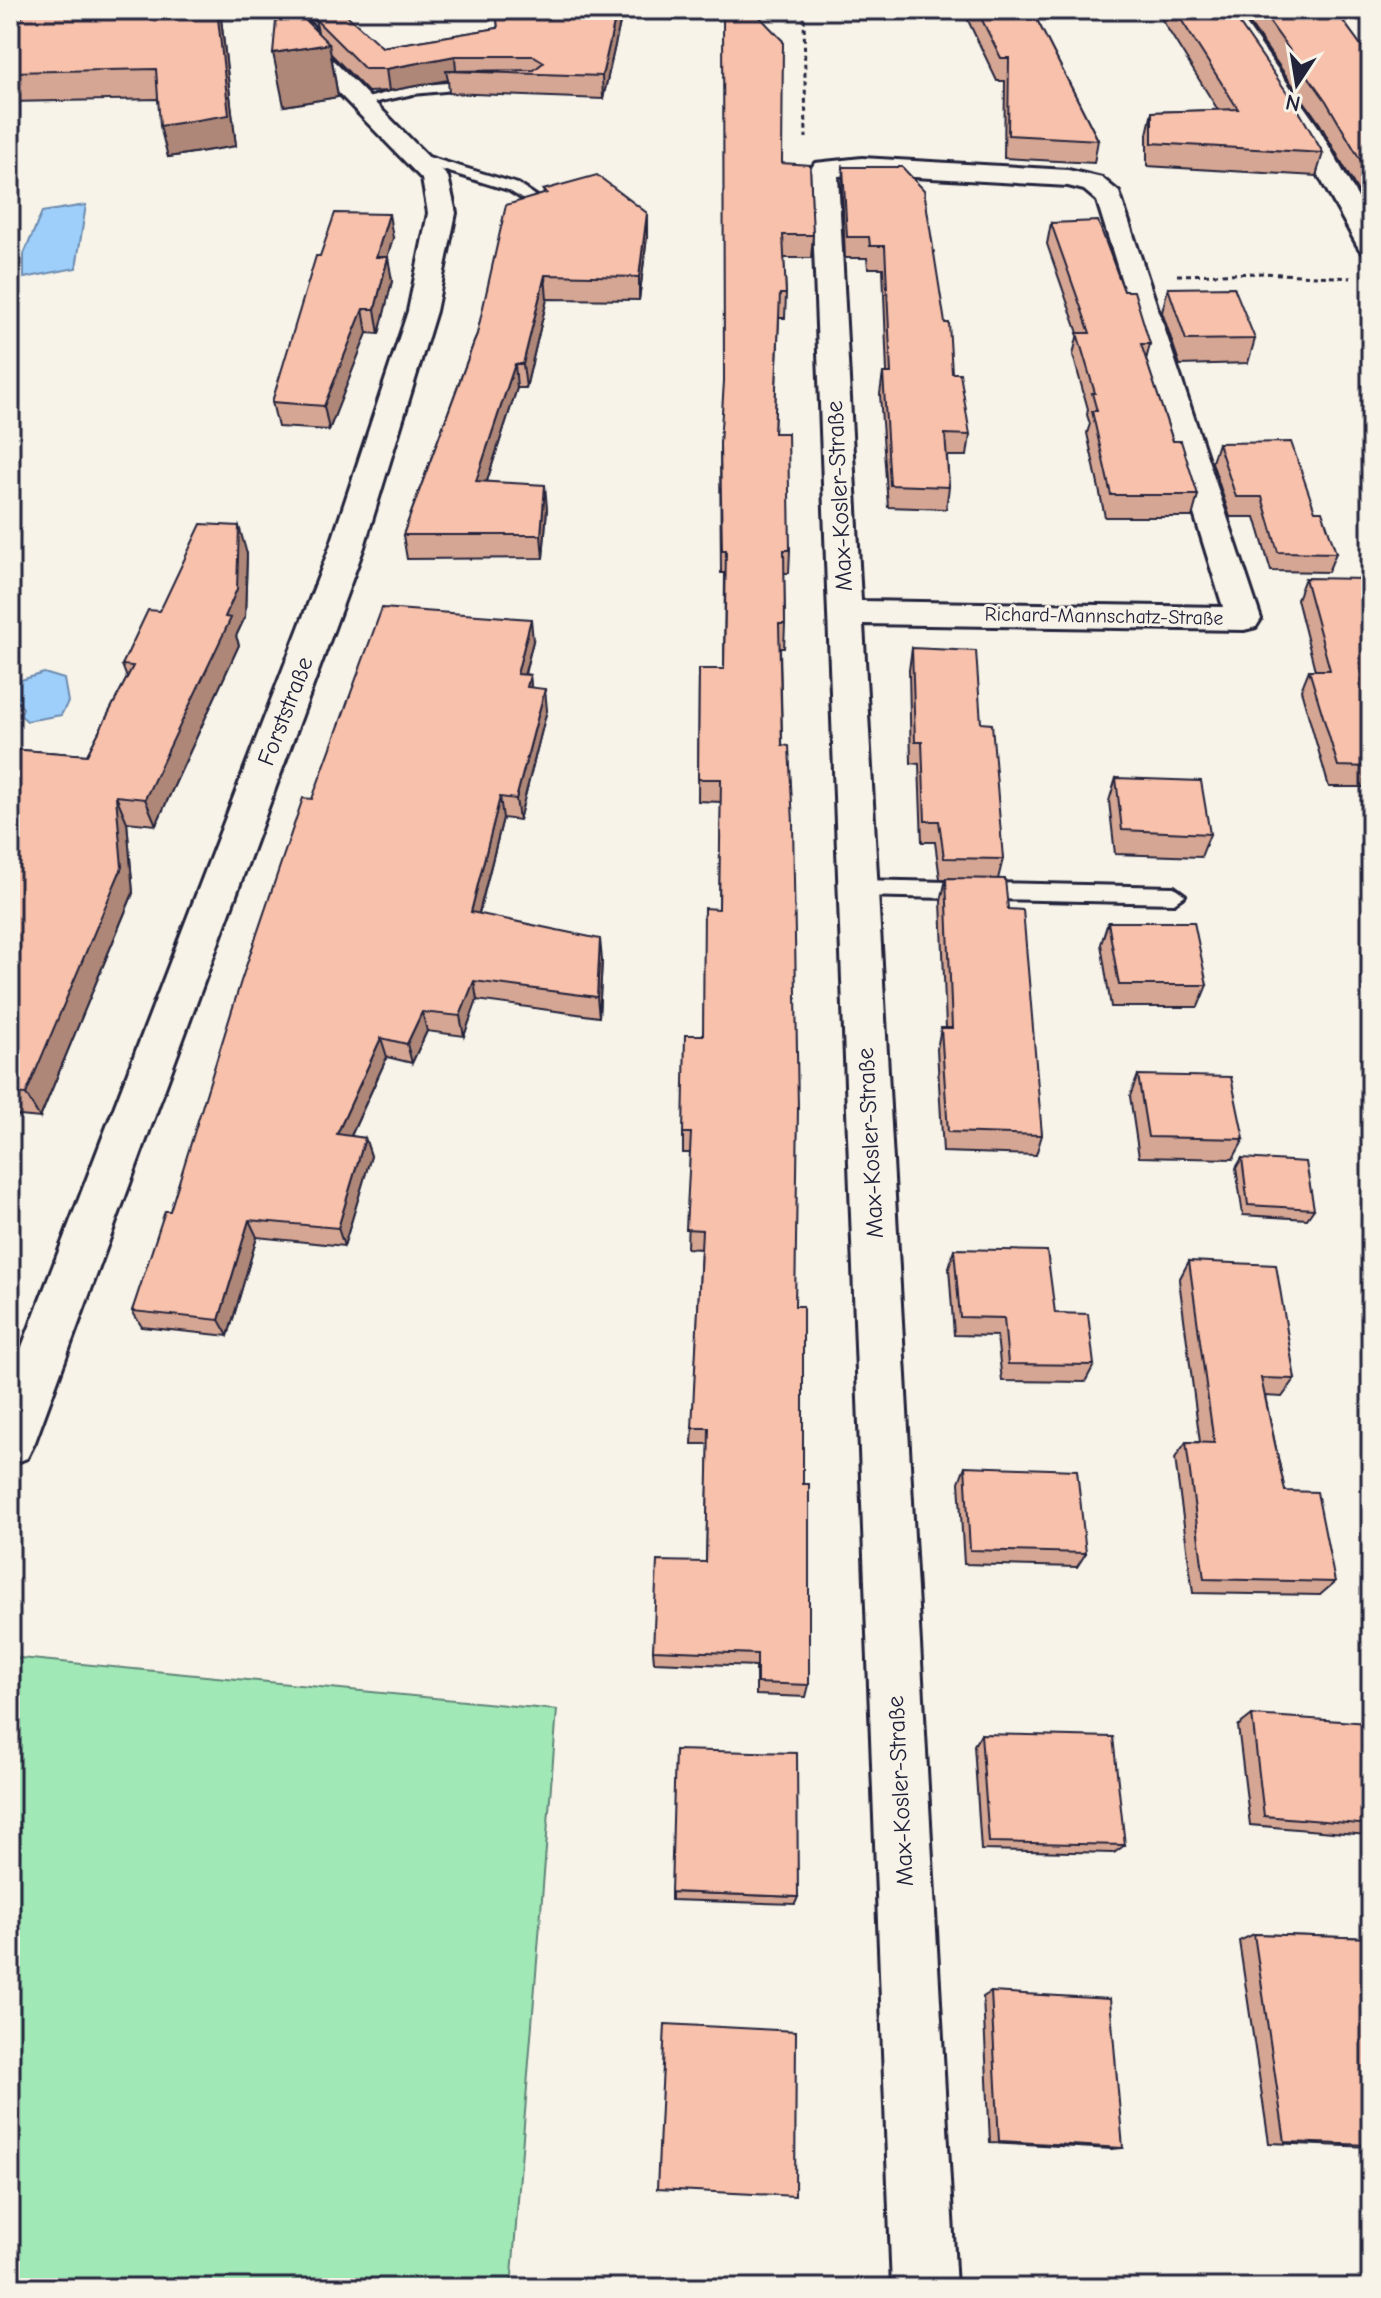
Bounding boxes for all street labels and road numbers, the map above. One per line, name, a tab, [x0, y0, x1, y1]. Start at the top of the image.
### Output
street label: Max-Kosler-Straße	[820, 400, 858, 592]
street label: Richard-Mannschatz-Straße	[984, 602, 1224, 630]
street label: Forststraße	[251, 653, 319, 769]
street label: Max-Kosler-Straße	[851, 1047, 889, 1239]
street label: Max-Kosler-Straße	[881, 1695, 919, 1887]

